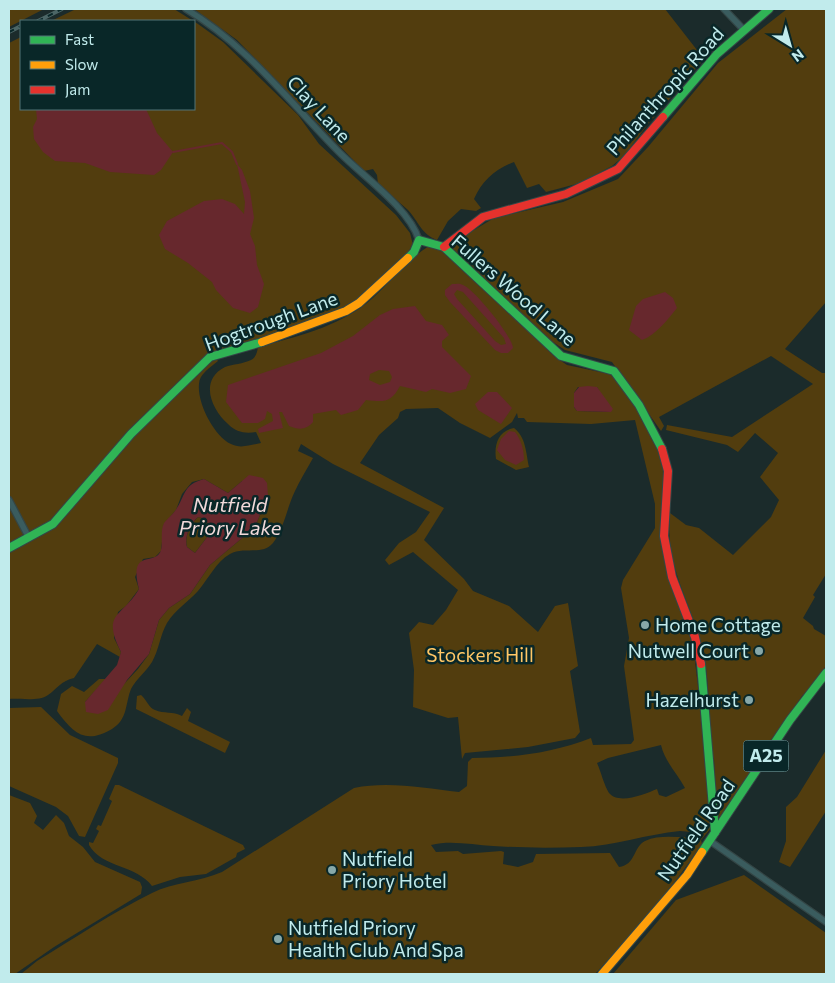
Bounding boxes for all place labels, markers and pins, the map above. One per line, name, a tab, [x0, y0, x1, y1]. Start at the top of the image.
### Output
place label: Home Cottage	[655, 613, 781, 636]
marker: Home Cottage	[639, 619, 651, 631]
place label: Nutwell Court	[628, 639, 749, 662]
marker: Nutwell Court	[753, 645, 765, 657]
place label: Hazelhurst	[645, 688, 739, 711]
marker: Hazelhurst	[743, 694, 755, 706]
place label: Nutfield Priory Hotel	[342, 847, 447, 892]
marker: Nutfield Priory Hotel	[326, 864, 338, 876]
place label: Nutfield Priory Health Club And Spa	[288, 916, 464, 961]
marker: Nutfield Priory Health Club And Spa	[272, 933, 284, 945]

